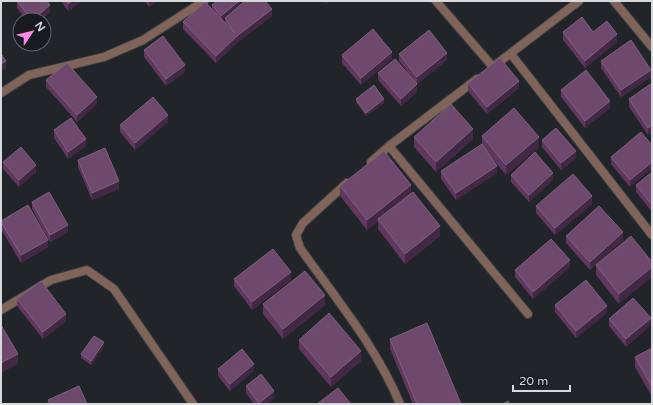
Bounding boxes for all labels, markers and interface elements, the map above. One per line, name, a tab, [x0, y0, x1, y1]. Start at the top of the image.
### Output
north arrow	[12, 12, 52, 52]
text: N	[32, 19, 48, 34]
scale bar	[513, 367, 570, 393]
text: 20 m	[519, 374, 548, 388]

